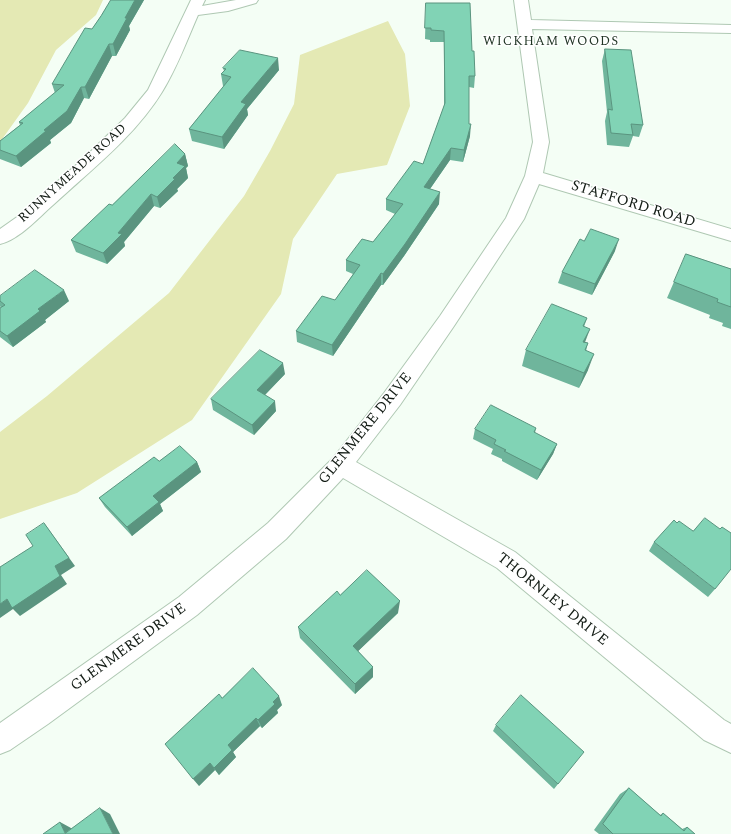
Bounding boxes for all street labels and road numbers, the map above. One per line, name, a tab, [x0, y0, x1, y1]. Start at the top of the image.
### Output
street label: RUNNYMEADE ROAD	[16, 121, 130, 227]
street label: STAFFORD ROAD	[569, 178, 697, 232]
street label: GLENMERE DRIVE	[315, 370, 417, 488]
street label: THORNLEY DRIVE	[493, 550, 611, 650]
street label: GLENMERE DRIVE	[68, 600, 190, 696]

